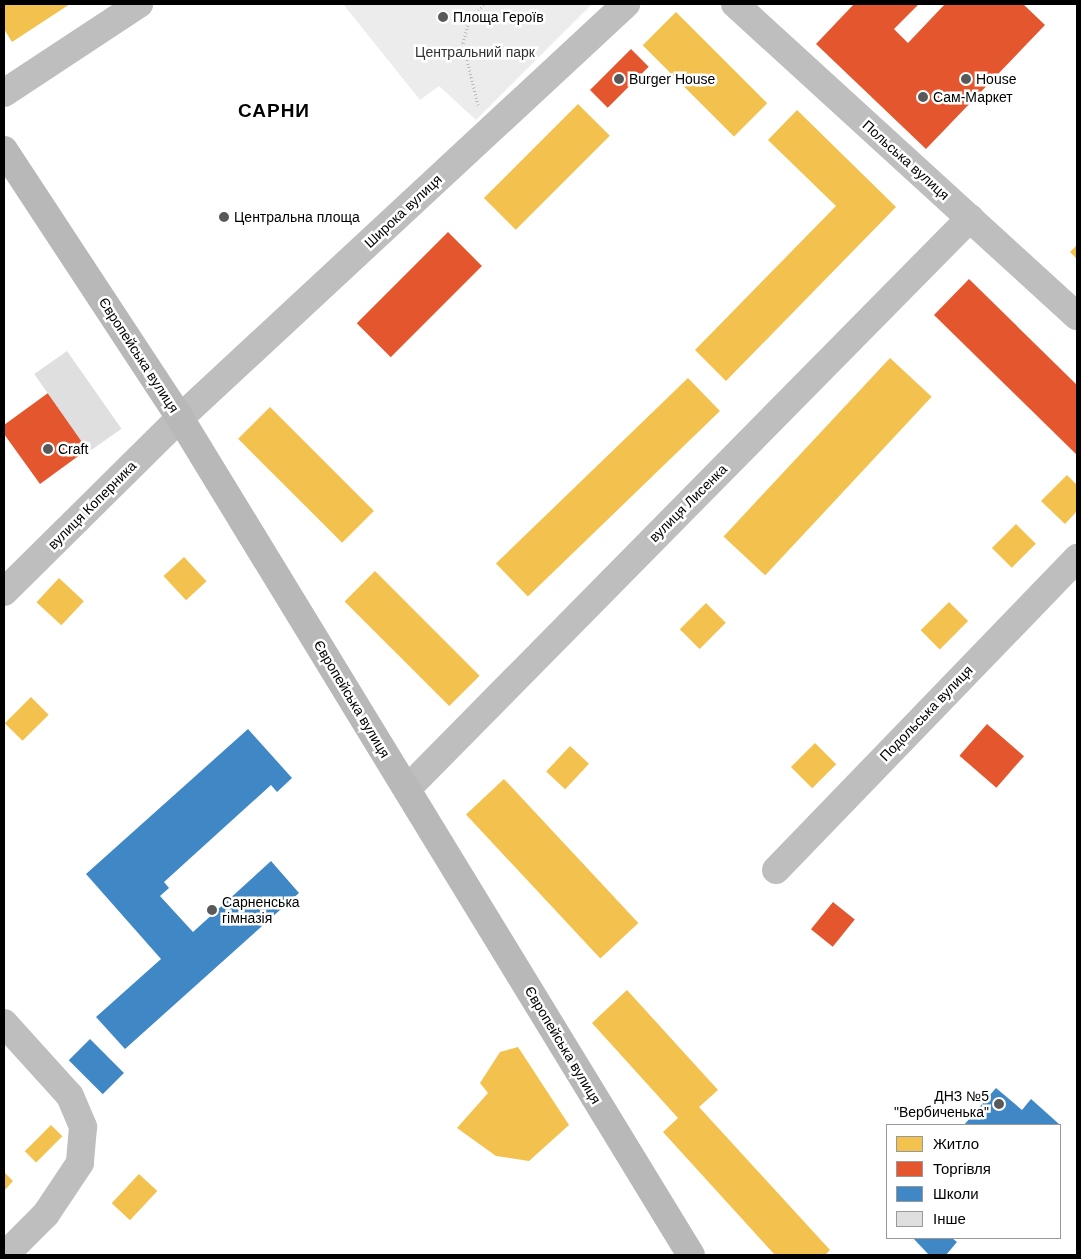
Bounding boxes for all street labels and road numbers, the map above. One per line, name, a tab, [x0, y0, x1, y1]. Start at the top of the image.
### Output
street label: Польська вулиця	[859, 117, 953, 203]
street label: Широка вулиця	[361, 171, 445, 251]
street label: Європейська вулиця	[95, 294, 183, 416]
street label: вулиця Коперника	[44, 457, 140, 553]
street label: вулиця Лисенка	[646, 461, 730, 545]
street label: Європейська вулиця	[310, 637, 394, 761]
street label: Подольська вулиця	[876, 662, 976, 764]
street label: Європейська вулиця	[521, 983, 605, 1107]

